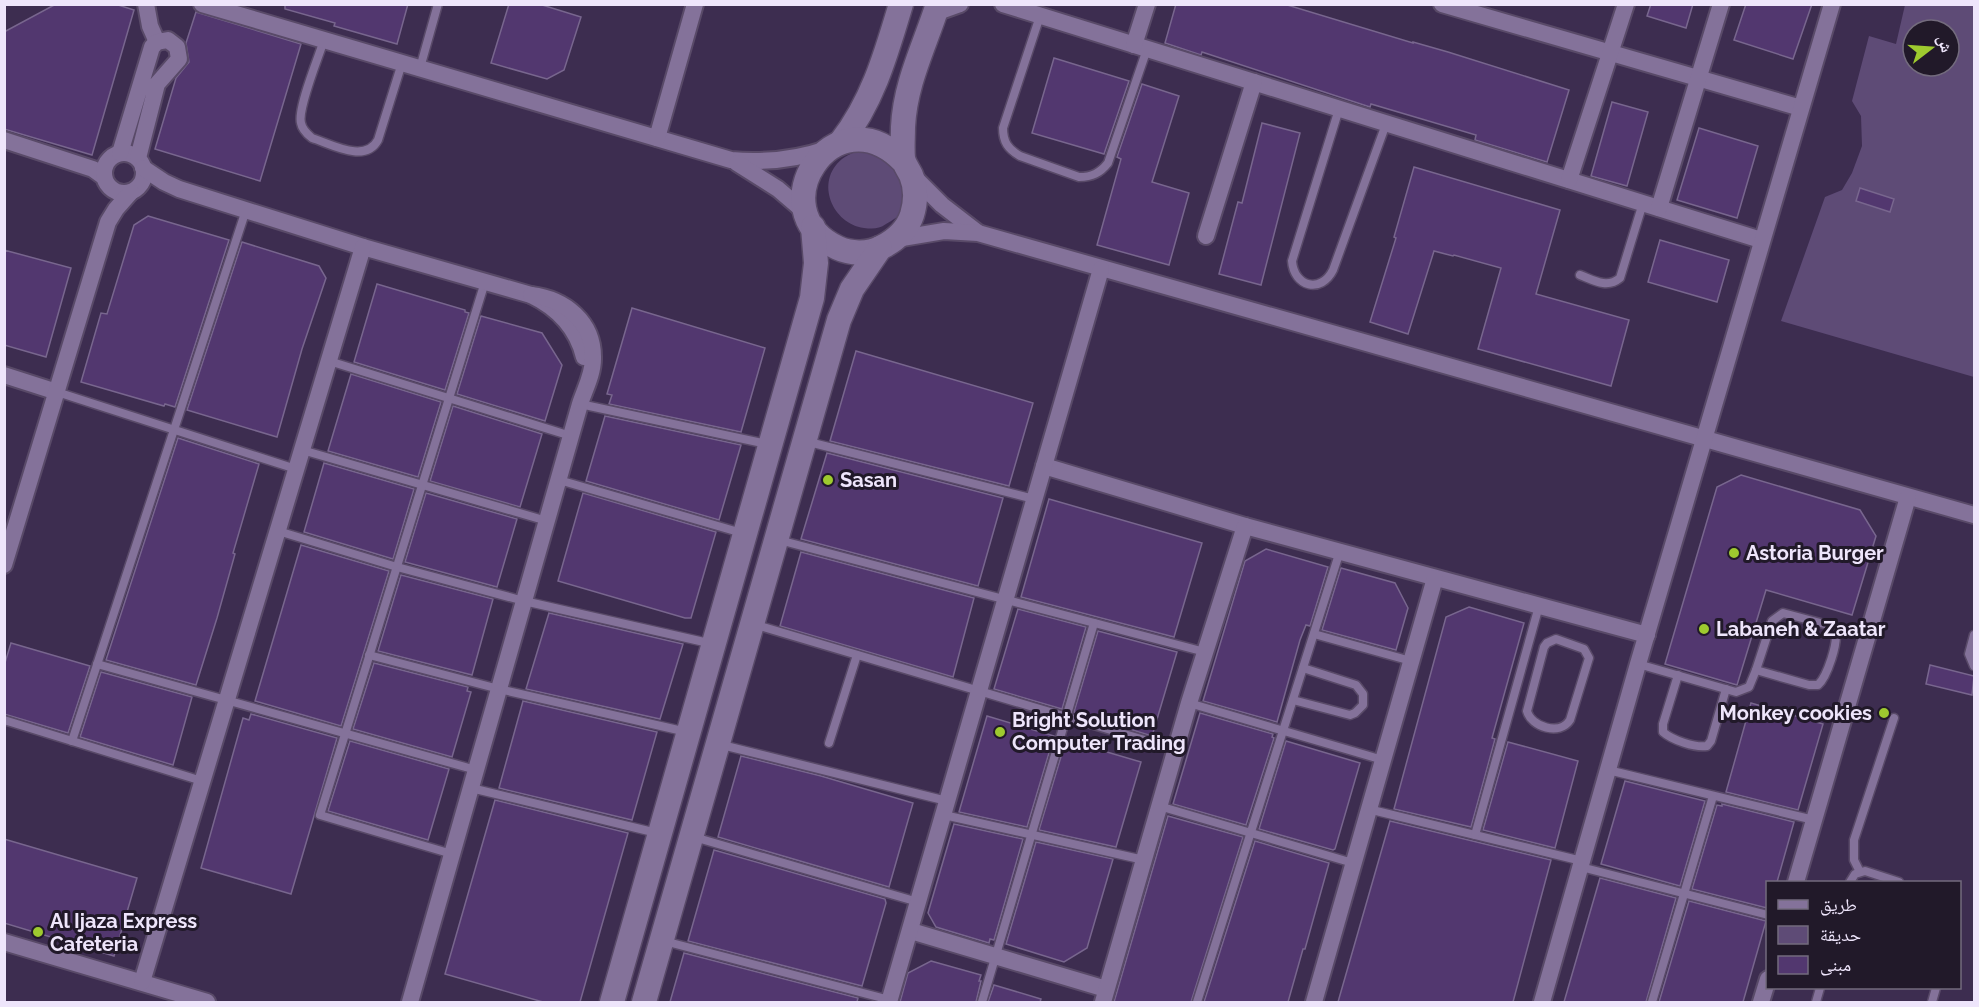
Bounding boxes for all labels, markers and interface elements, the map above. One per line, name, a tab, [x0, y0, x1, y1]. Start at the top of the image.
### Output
north arrow	[1901, 18, 1961, 78]
text: ش	[1933, 33, 1956, 55]
place label: Sasan	[840, 468, 897, 492]
marker: Sasan	[821, 473, 835, 487]
place label: Astoria Burger	[1746, 541, 1884, 565]
marker: Astoria Burger	[1727, 546, 1741, 560]
place label: Labaneh & Zaatar	[1716, 617, 1886, 641]
marker: Labaneh & Zaatar	[1697, 622, 1711, 636]
place label: Monkey cookies	[1720, 701, 1872, 725]
marker: Monkey cookies	[1877, 706, 1891, 720]
place label: Bright Solution Computer Trading	[1012, 708, 1186, 755]
marker: Bright Solution Computer Trading	[993, 725, 1007, 739]
legend	[1766, 881, 1961, 989]
text: طريق	[1820, 894, 1857, 916]
place label: Al Ijaza Express Cafeteria	[50, 909, 197, 956]
text: حديقة	[1820, 924, 1861, 945]
marker: Al Ijaza Express Cafeteria	[31, 925, 45, 939]
text: مبنى	[1820, 954, 1851, 976]

